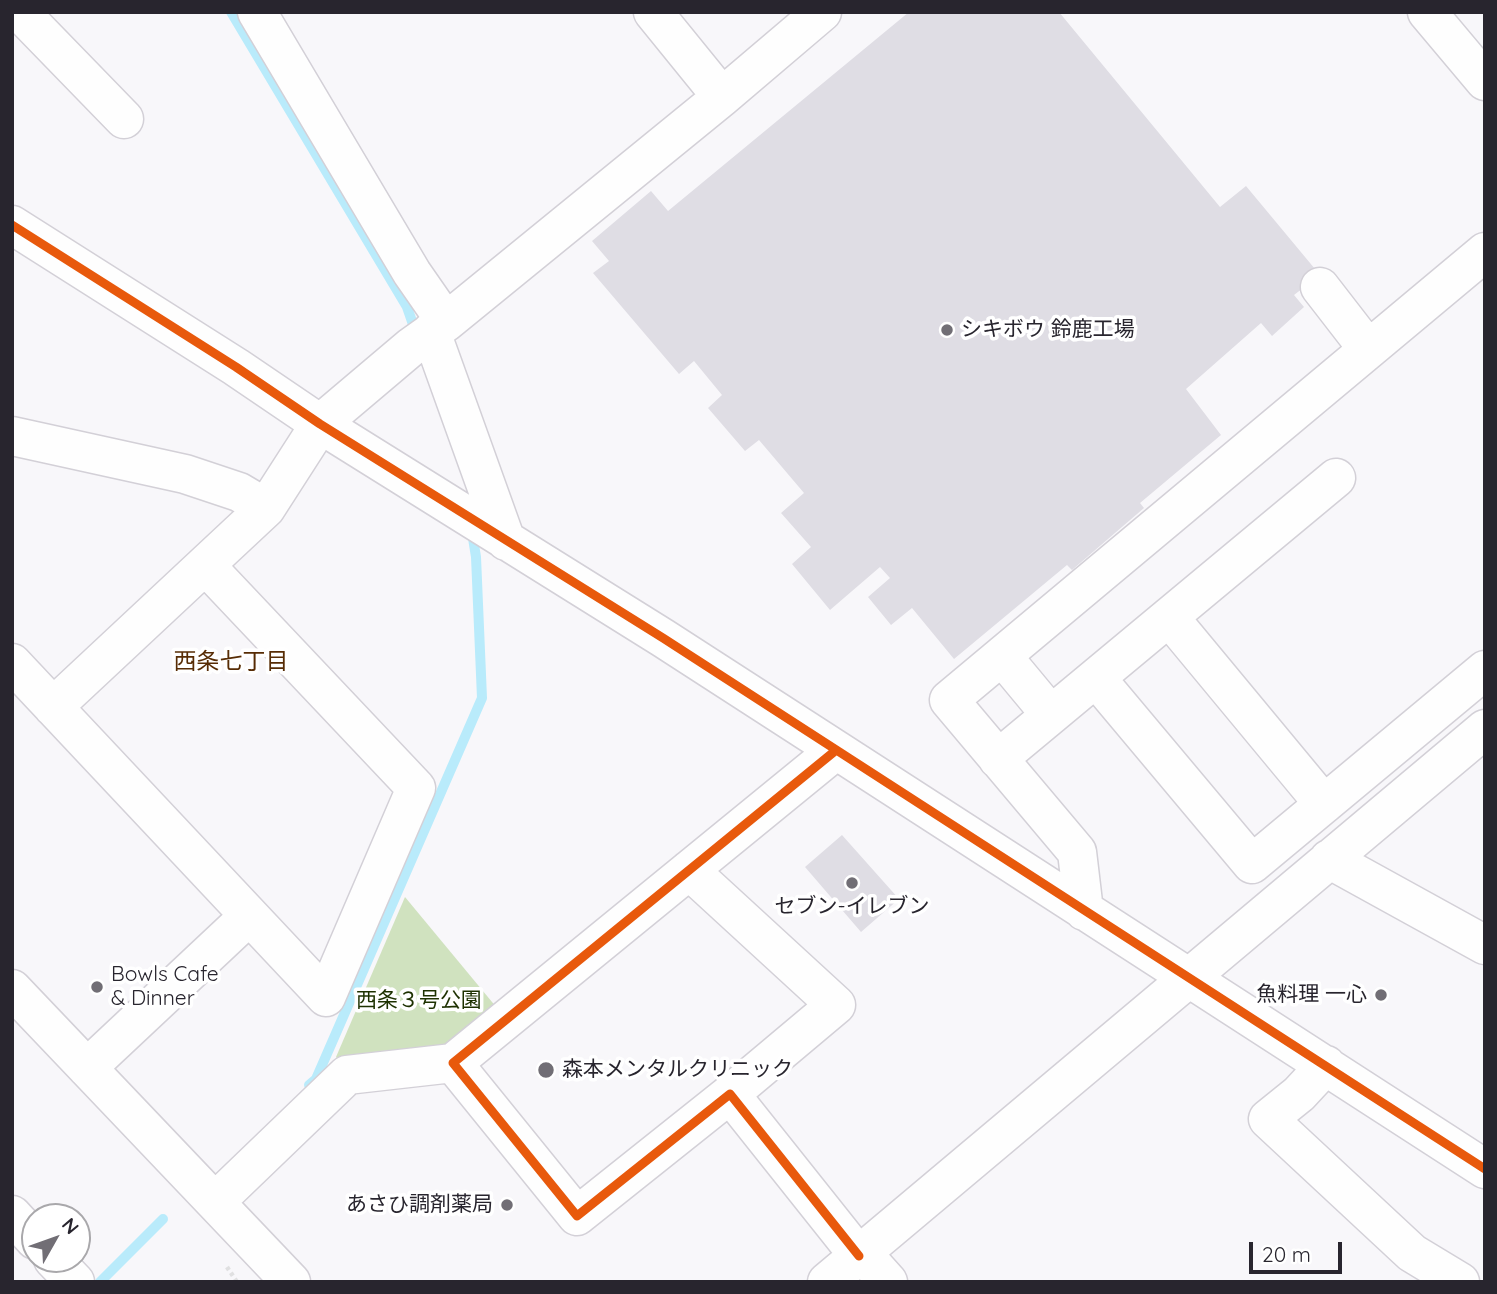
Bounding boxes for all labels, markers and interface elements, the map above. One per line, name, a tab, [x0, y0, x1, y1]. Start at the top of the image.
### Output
place label: シキボウ 鈴鹿工場	[961, 317, 1135, 343]
marker: シキボウ 鈴鹿工場	[939, 322, 955, 338]
district label: 西条七丁目	[174, 648, 288, 676]
marker: セブン-イレブン	[844, 875, 860, 891]
place label: セブン-イレブン	[774, 894, 930, 920]
place label: Bowls Cafe & Dinner	[111, 962, 219, 1012]
marker: Bowls Cafe & Dinner	[89, 979, 105, 995]
place label: 魚料理 一心	[1256, 982, 1367, 1008]
marker: 魚料理 一心	[1373, 987, 1389, 1003]
park label: 西条３号公園	[356, 988, 482, 1014]
place label: 森本メンタルクリニック	[562, 1057, 793, 1083]
marker: 森本メンタルクリニック	[536, 1060, 556, 1080]
place label: あさひ調剤薬局	[346, 1192, 493, 1218]
marker: あさひ調剤薬局	[499, 1197, 515, 1213]
north arrow	[21, 1203, 91, 1273]
text: N	[57, 1213, 84, 1239]
scale bar	[1252, 1228, 1345, 1272]
text: 20 m	[1262, 1241, 1311, 1267]

